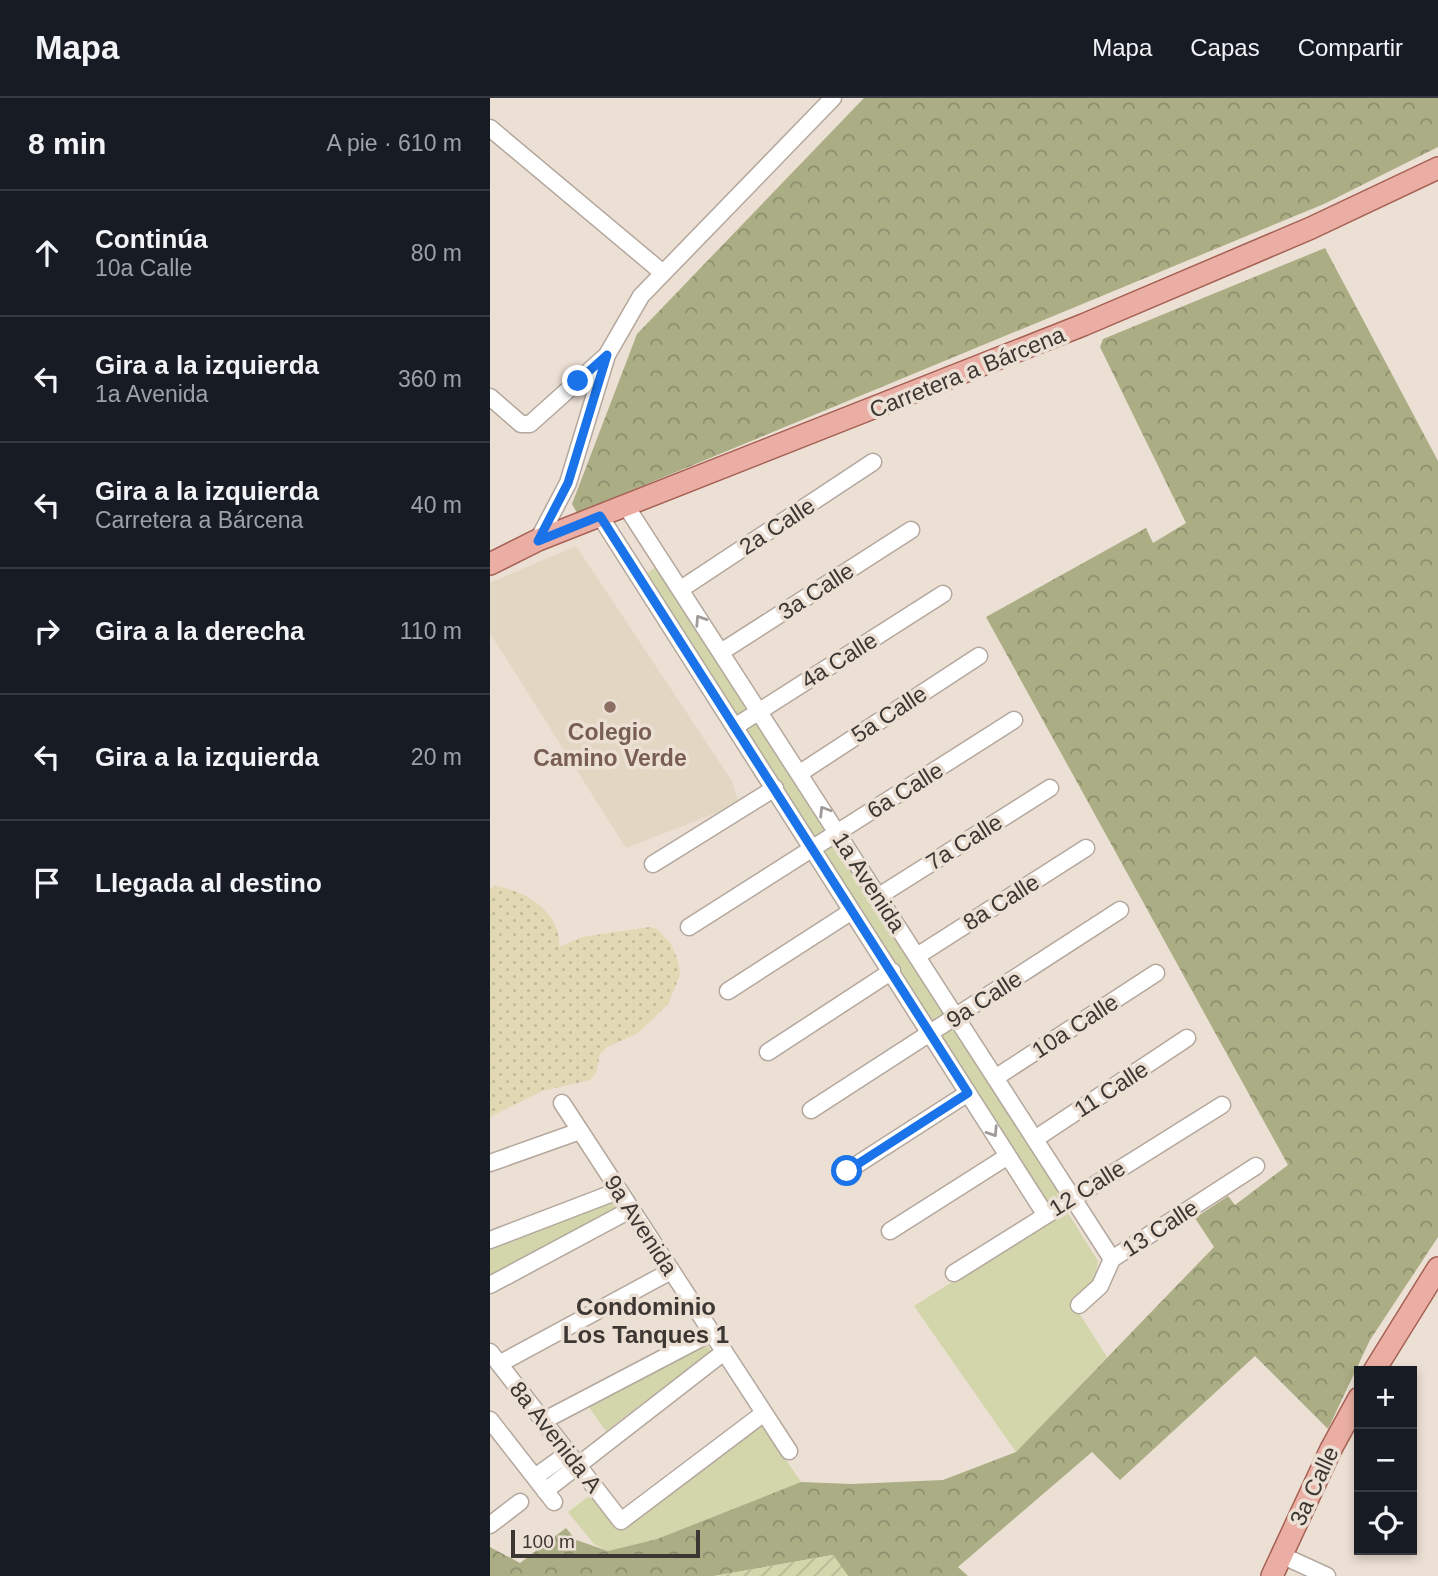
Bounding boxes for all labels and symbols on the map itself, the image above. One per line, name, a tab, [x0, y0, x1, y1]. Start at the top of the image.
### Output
street label: Carretera a Bárcena	[866, 321, 1069, 423]
route end	[562, 365, 593, 396]
street label: 2a Calle	[735, 492, 819, 560]
street label: 3a Calle	[774, 557, 858, 625]
one-way arrow	[696, 614, 709, 627]
street label: 4a Calle	[796, 627, 882, 693]
street label: 5a Calle	[847, 680, 931, 748]
marker: Colegio Camino Verde	[602, 699, 618, 715]
place label: Colegio Camino Verde	[533, 719, 687, 771]
street label: 6a Calle	[862, 757, 948, 823]
one-way arrow	[819, 806, 832, 819]
street label: 7a Calle	[921, 809, 1007, 875]
street label: 1a Avenida	[827, 827, 911, 937]
street label: 8a Calle	[958, 869, 1044, 935]
street label: 9a Calle	[942, 965, 1026, 1033]
street label: 10a Calle	[1027, 989, 1123, 1063]
street label: 11 Calle	[1069, 1056, 1153, 1122]
one-way arrow	[985, 1125, 998, 1138]
route start	[831, 1155, 862, 1186]
street label: 12 Calle	[1044, 1155, 1130, 1221]
street label: 9a Avenida	[599, 1170, 683, 1280]
street label: 13 Calle	[1118, 1194, 1202, 1262]
district label: Condominio Los Tanques 1	[563, 1293, 729, 1348]
street label: 8a Avenida A	[505, 1376, 608, 1498]
street label: 3a Calle	[1284, 1442, 1344, 1530]
scale bar	[511, 1527, 700, 1559]

